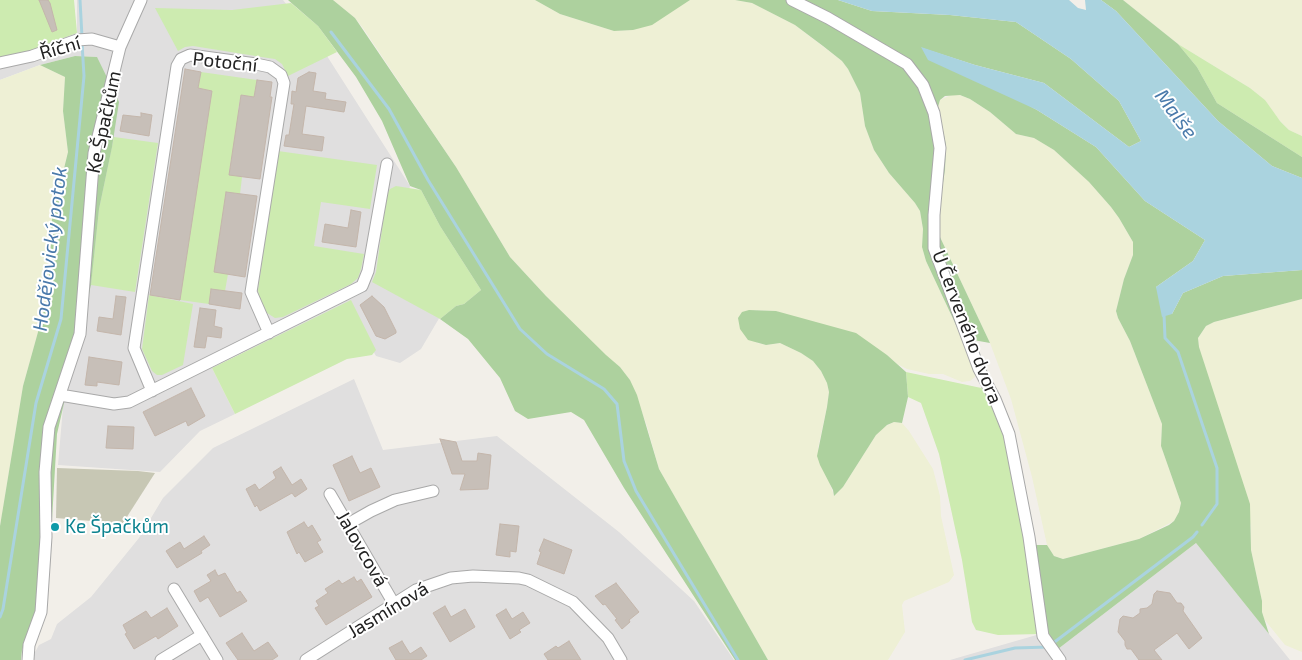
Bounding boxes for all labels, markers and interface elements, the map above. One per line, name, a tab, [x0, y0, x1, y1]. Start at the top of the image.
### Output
street label: Říční	[37, 31, 83, 65]
street label: Potoční	[192, 47, 258, 77]
street label: Ke Špačkům	[82, 69, 126, 175]
water label: Malše	[1150, 85, 1202, 143]
water label: Hodějovický potok	[28, 165, 72, 333]
street label: U Červeného dvora	[927, 247, 1007, 407]
street label: Jalovcová	[331, 507, 393, 591]
place label: Ke Špačkům	[65, 516, 169, 538]
marker: Ke Špačkům	[49, 521, 61, 533]
street label: Jasmínová	[344, 577, 432, 643]

